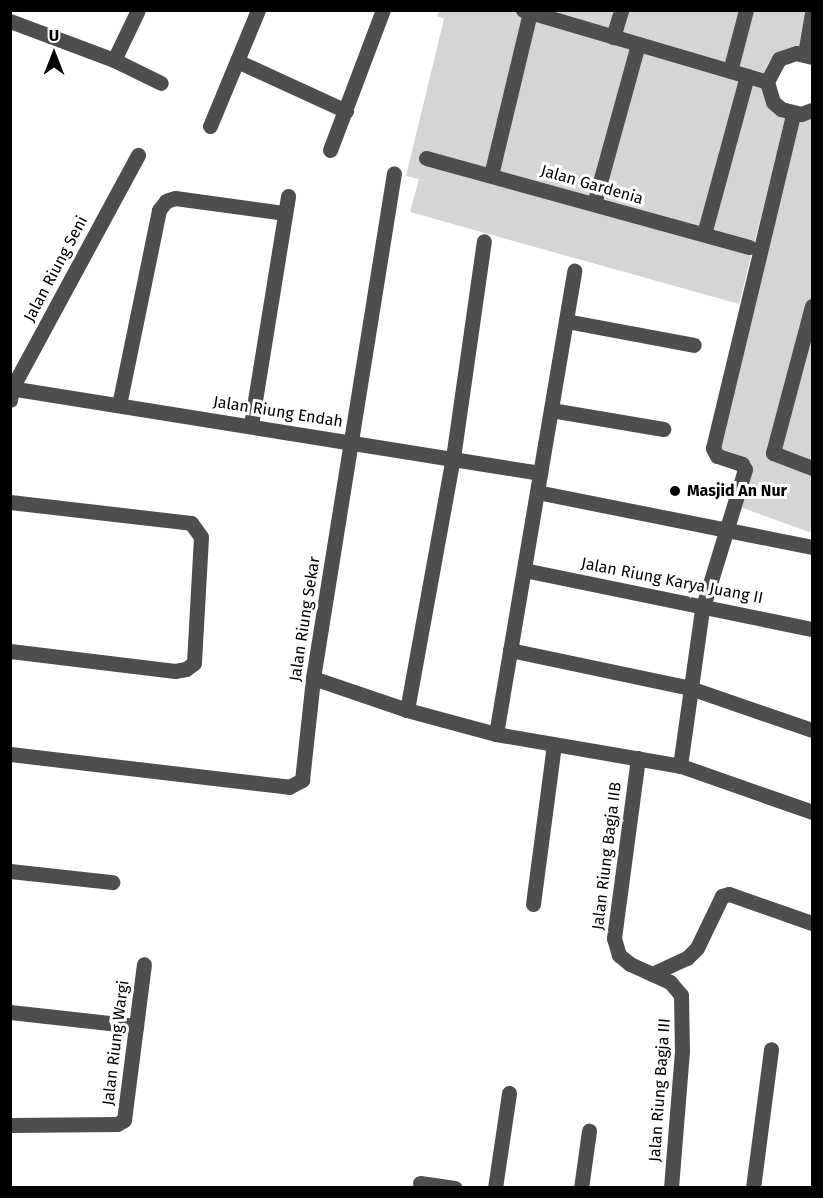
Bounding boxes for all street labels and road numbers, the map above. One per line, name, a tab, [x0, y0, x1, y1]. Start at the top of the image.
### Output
street label: Jalan Gardenia	[539, 161, 645, 209]
street label: Jalan Riung Seni	[20, 213, 92, 325]
street label: Jalan Riung Endah	[212, 392, 344, 432]
street label: Jalan Riung Karya Juang II	[579, 554, 765, 608]
street label: Jalan Riung Sekar	[286, 555, 324, 683]
street label: Jalan Riung Bagja IIB	[588, 781, 626, 931]
street label: Jalan Riung Wargi	[99, 979, 133, 1107]
street label: Jalan Riung Bagja III	[645, 1018, 675, 1162]

